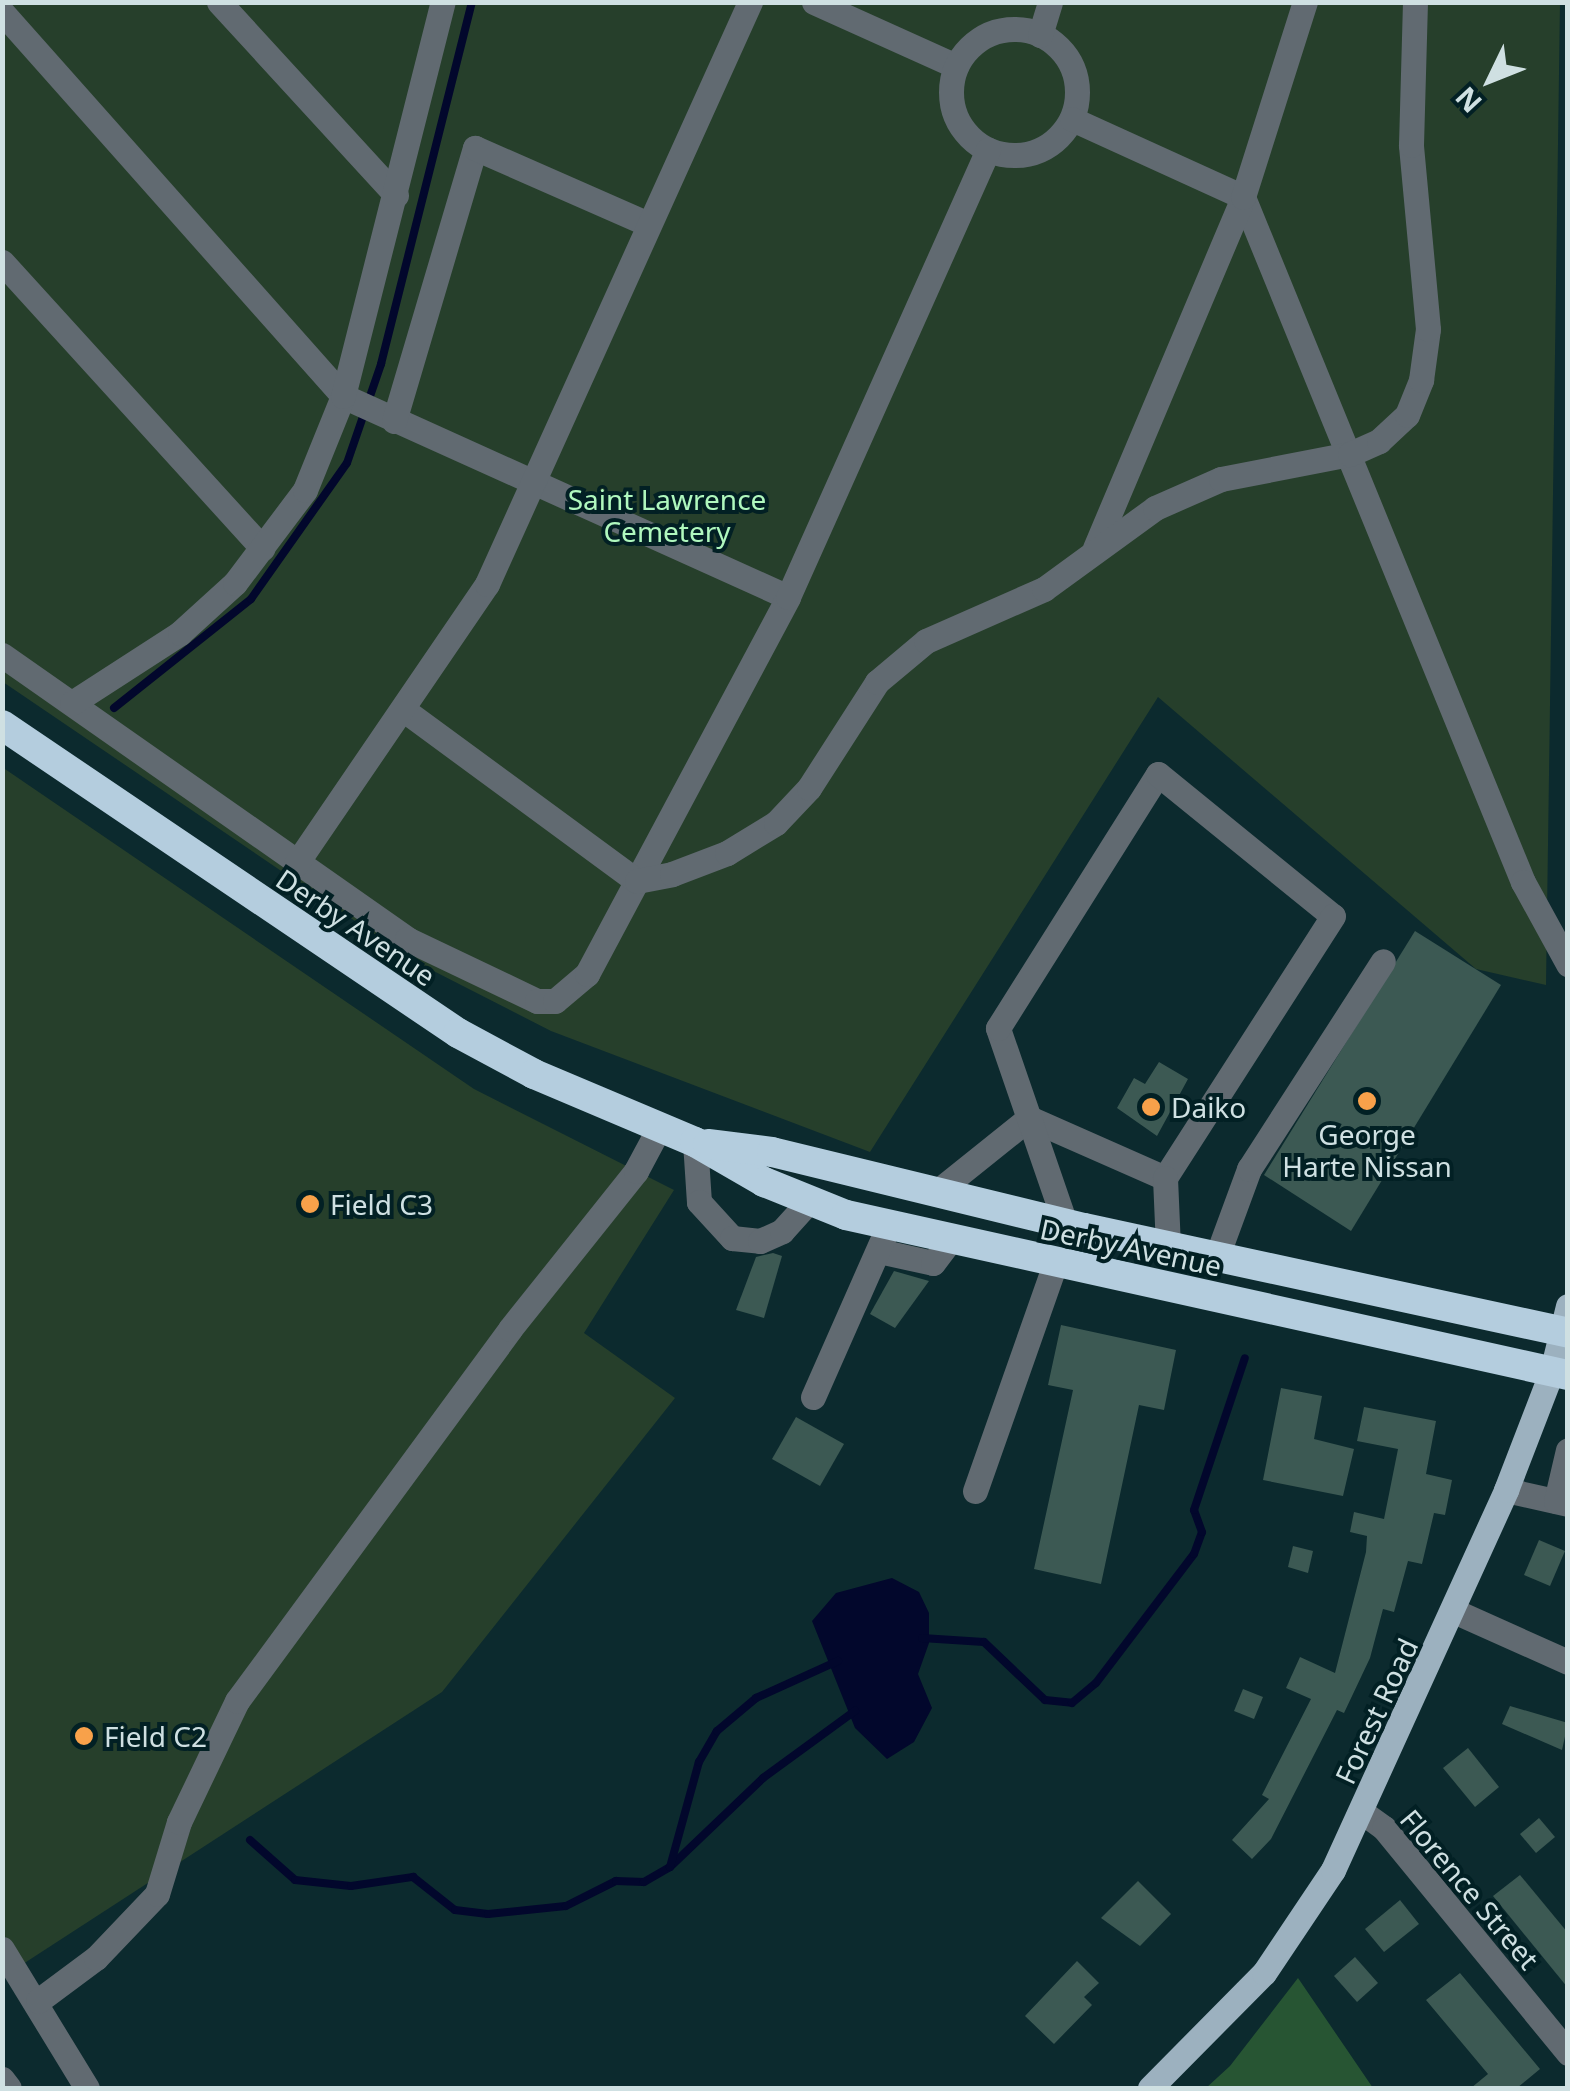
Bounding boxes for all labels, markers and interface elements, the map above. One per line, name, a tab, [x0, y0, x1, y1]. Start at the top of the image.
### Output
north arrow	[1440, 30, 1540, 130]
text: N	[1446, 79, 1490, 122]
park label: Saint Lawrence Cemetery	[568, 482, 766, 548]
street label: Derby Avenue	[270, 862, 442, 992]
place label: Daiko	[1171, 1090, 1246, 1124]
marker: George Harte Nissan	[1356, 1090, 1378, 1112]
marker: Daiko	[1140, 1096, 1162, 1118]
place label: George Harte Nissan	[1282, 1117, 1452, 1183]
place label: Field C3	[330, 1187, 433, 1221]
marker: Field C3	[299, 1193, 321, 1215]
street label: Derby Avenue	[1037, 1211, 1225, 1283]
street label: Forest Road	[1328, 1633, 1424, 1789]
place label: Field C2	[104, 1719, 207, 1753]
marker: Field C2	[73, 1725, 95, 1747]
street label: Florence Street	[1394, 1803, 1546, 1975]

